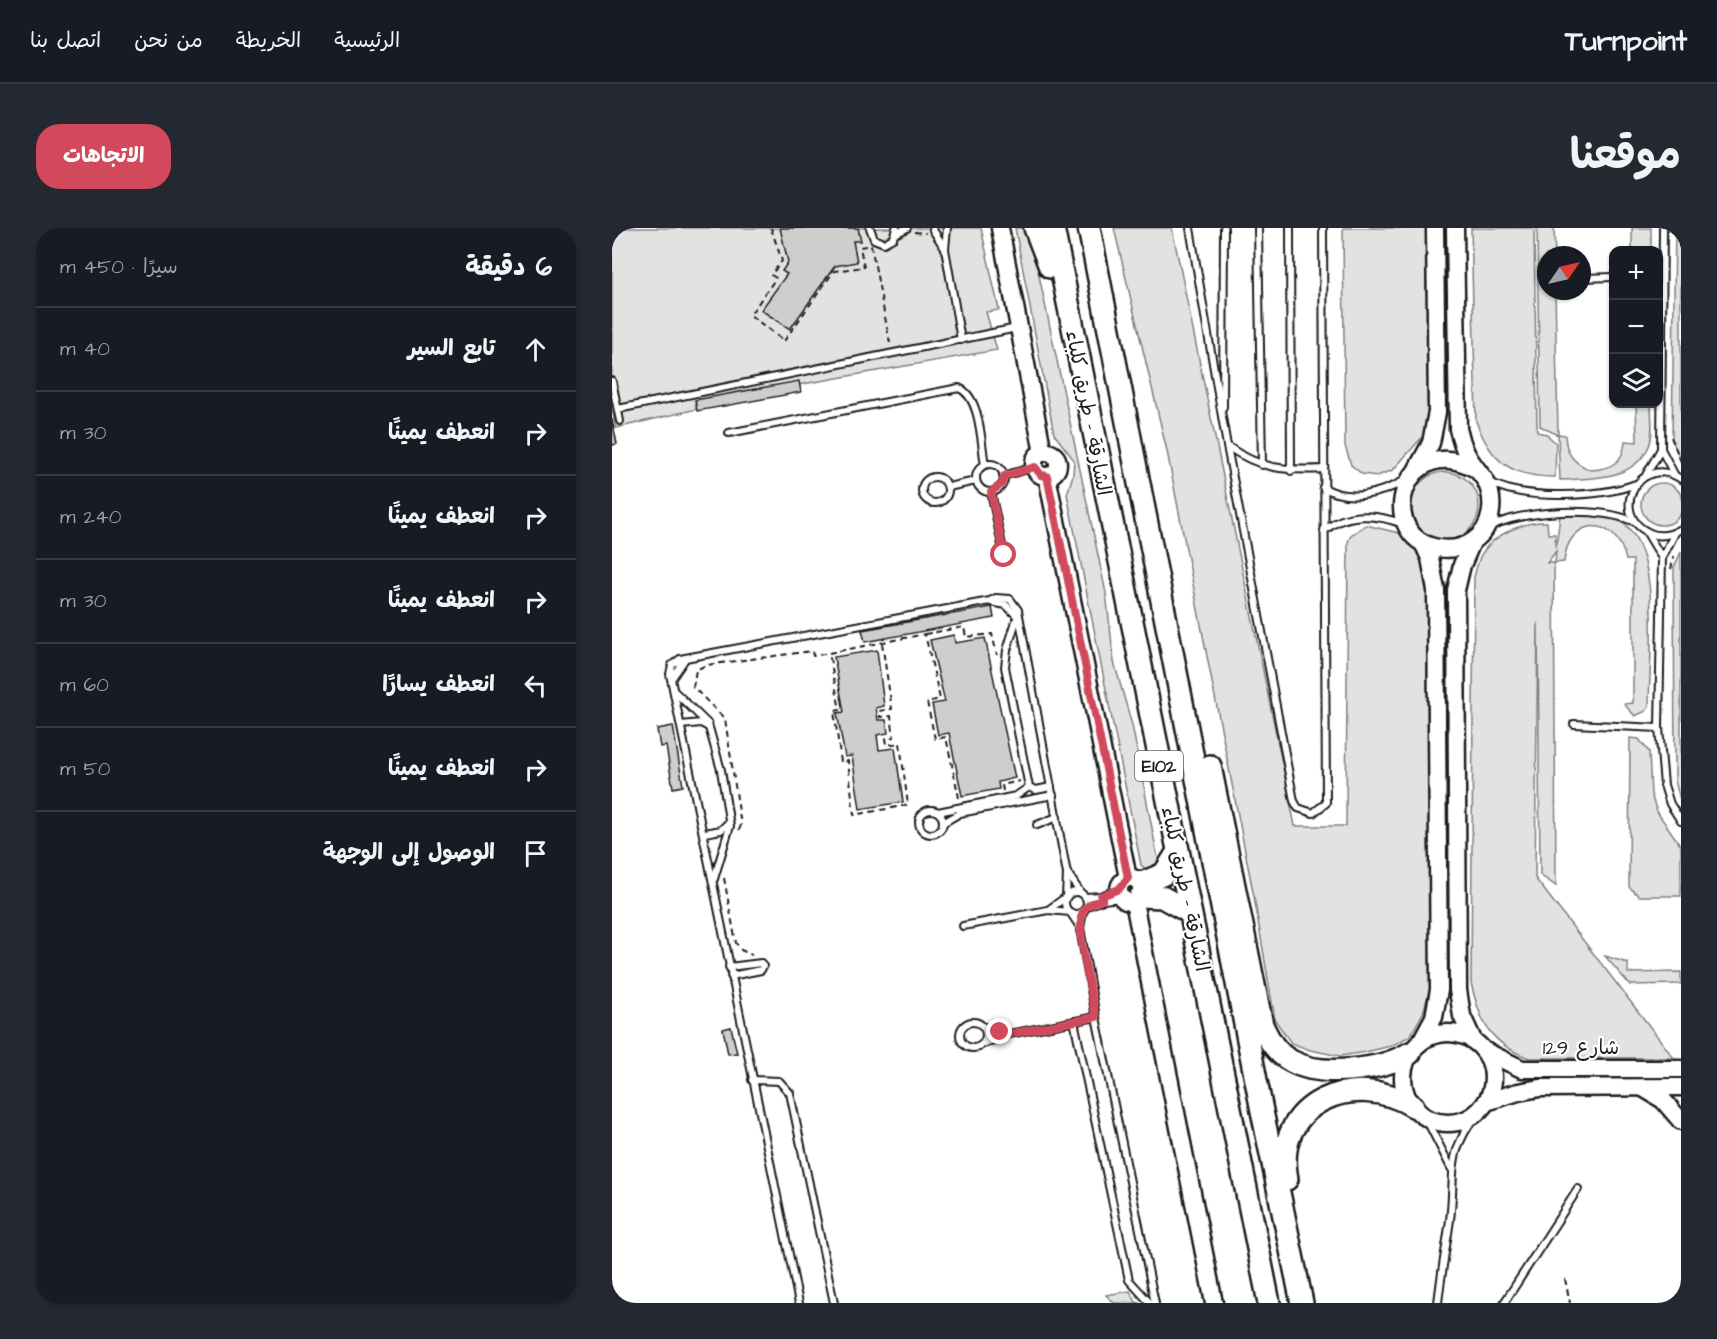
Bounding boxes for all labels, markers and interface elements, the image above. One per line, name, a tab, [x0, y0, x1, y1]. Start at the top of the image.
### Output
text: Turnpoint	[1565, 22, 1687, 61]
text: اتصل بنا	[30, 26, 101, 55]
text: من نحن	[134, 26, 203, 55]
text: الخريطة	[236, 26, 301, 55]
text: الرئيسية	[334, 26, 400, 55]
button: الاتجاهات	[36, 124, 171, 189]
text: موقعنا	[1570, 127, 1681, 185]
north arrow	[1537, 246, 1591, 300]
map controls	[1609, 246, 1663, 408]
button: +	[1609, 246, 1663, 300]
text: 6 دقيقة	[465, 249, 552, 285]
text: سيرًا · 450 m	[60, 253, 178, 281]
button: −	[1609, 300, 1663, 354]
street label: الشارقة - طريق كلباء	[1058, 328, 1118, 498]
text: تابع السير	[408, 333, 495, 364]
icon: ahead	[519, 333, 552, 366]
text: 40 m	[60, 335, 110, 363]
button: layers	[1609, 354, 1663, 408]
text: انعطف يمينًا	[388, 417, 495, 448]
icon: right	[519, 417, 552, 450]
text: 30 m	[60, 419, 106, 447]
text: انعطف يمينًا	[388, 501, 495, 532]
icon: right	[519, 501, 552, 534]
text: 240 m	[60, 503, 121, 531]
route start	[990, 541, 1016, 567]
text: انعطف يمينًا	[388, 585, 495, 616]
icon: right	[519, 585, 552, 618]
text: 30 m	[60, 587, 106, 615]
text: انعطف يسارًا	[382, 669, 495, 700]
icon: left	[519, 669, 552, 702]
text: 60 m	[60, 671, 109, 699]
road number: E102	[1135, 751, 1183, 781]
text: انعطف يمينًا	[388, 753, 495, 784]
icon: right	[519, 753, 552, 786]
text: 50 m	[60, 755, 110, 783]
street label: الشارقة - طريق كلباء	[1154, 804, 1216, 974]
text: الوصول إلى الوجهة	[323, 837, 495, 868]
icon: arrive	[519, 837, 552, 870]
route end	[986, 1018, 1012, 1044]
street label: شارع 129	[1543, 1034, 1619, 1062]

